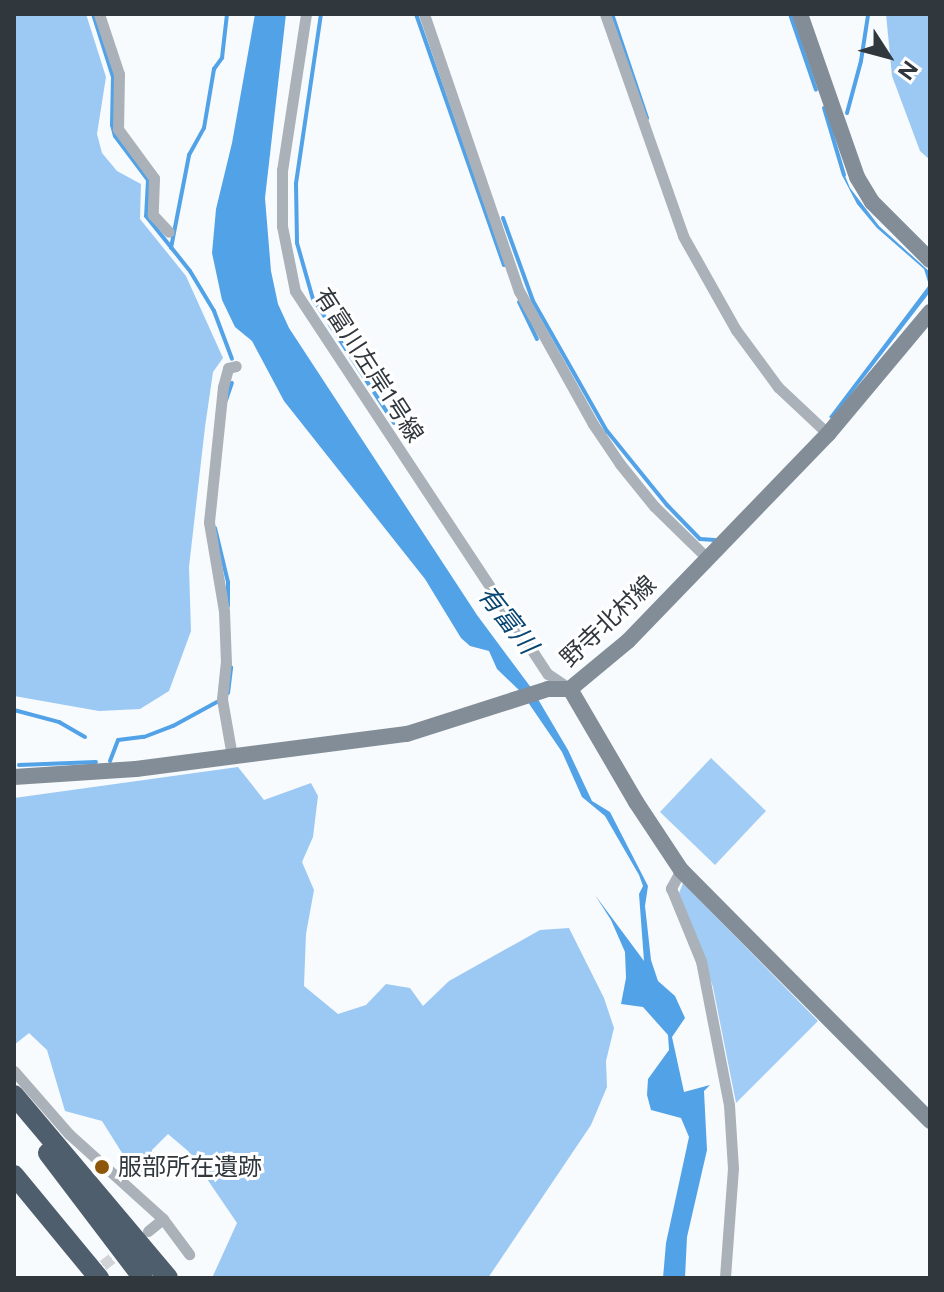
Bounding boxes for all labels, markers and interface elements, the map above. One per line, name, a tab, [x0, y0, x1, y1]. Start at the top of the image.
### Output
north arrow	[848, 16, 928, 96]
text: N	[892, 56, 924, 85]
street label: 有富川左岸1号線	[308, 283, 430, 447]
street label: 野寺北村線	[554, 570, 662, 672]
water label: 有富川	[471, 580, 543, 660]
place label: 服部所在遺跡	[118, 1153, 262, 1181]
marker: 服部所在遺跡	[93, 1158, 111, 1176]

